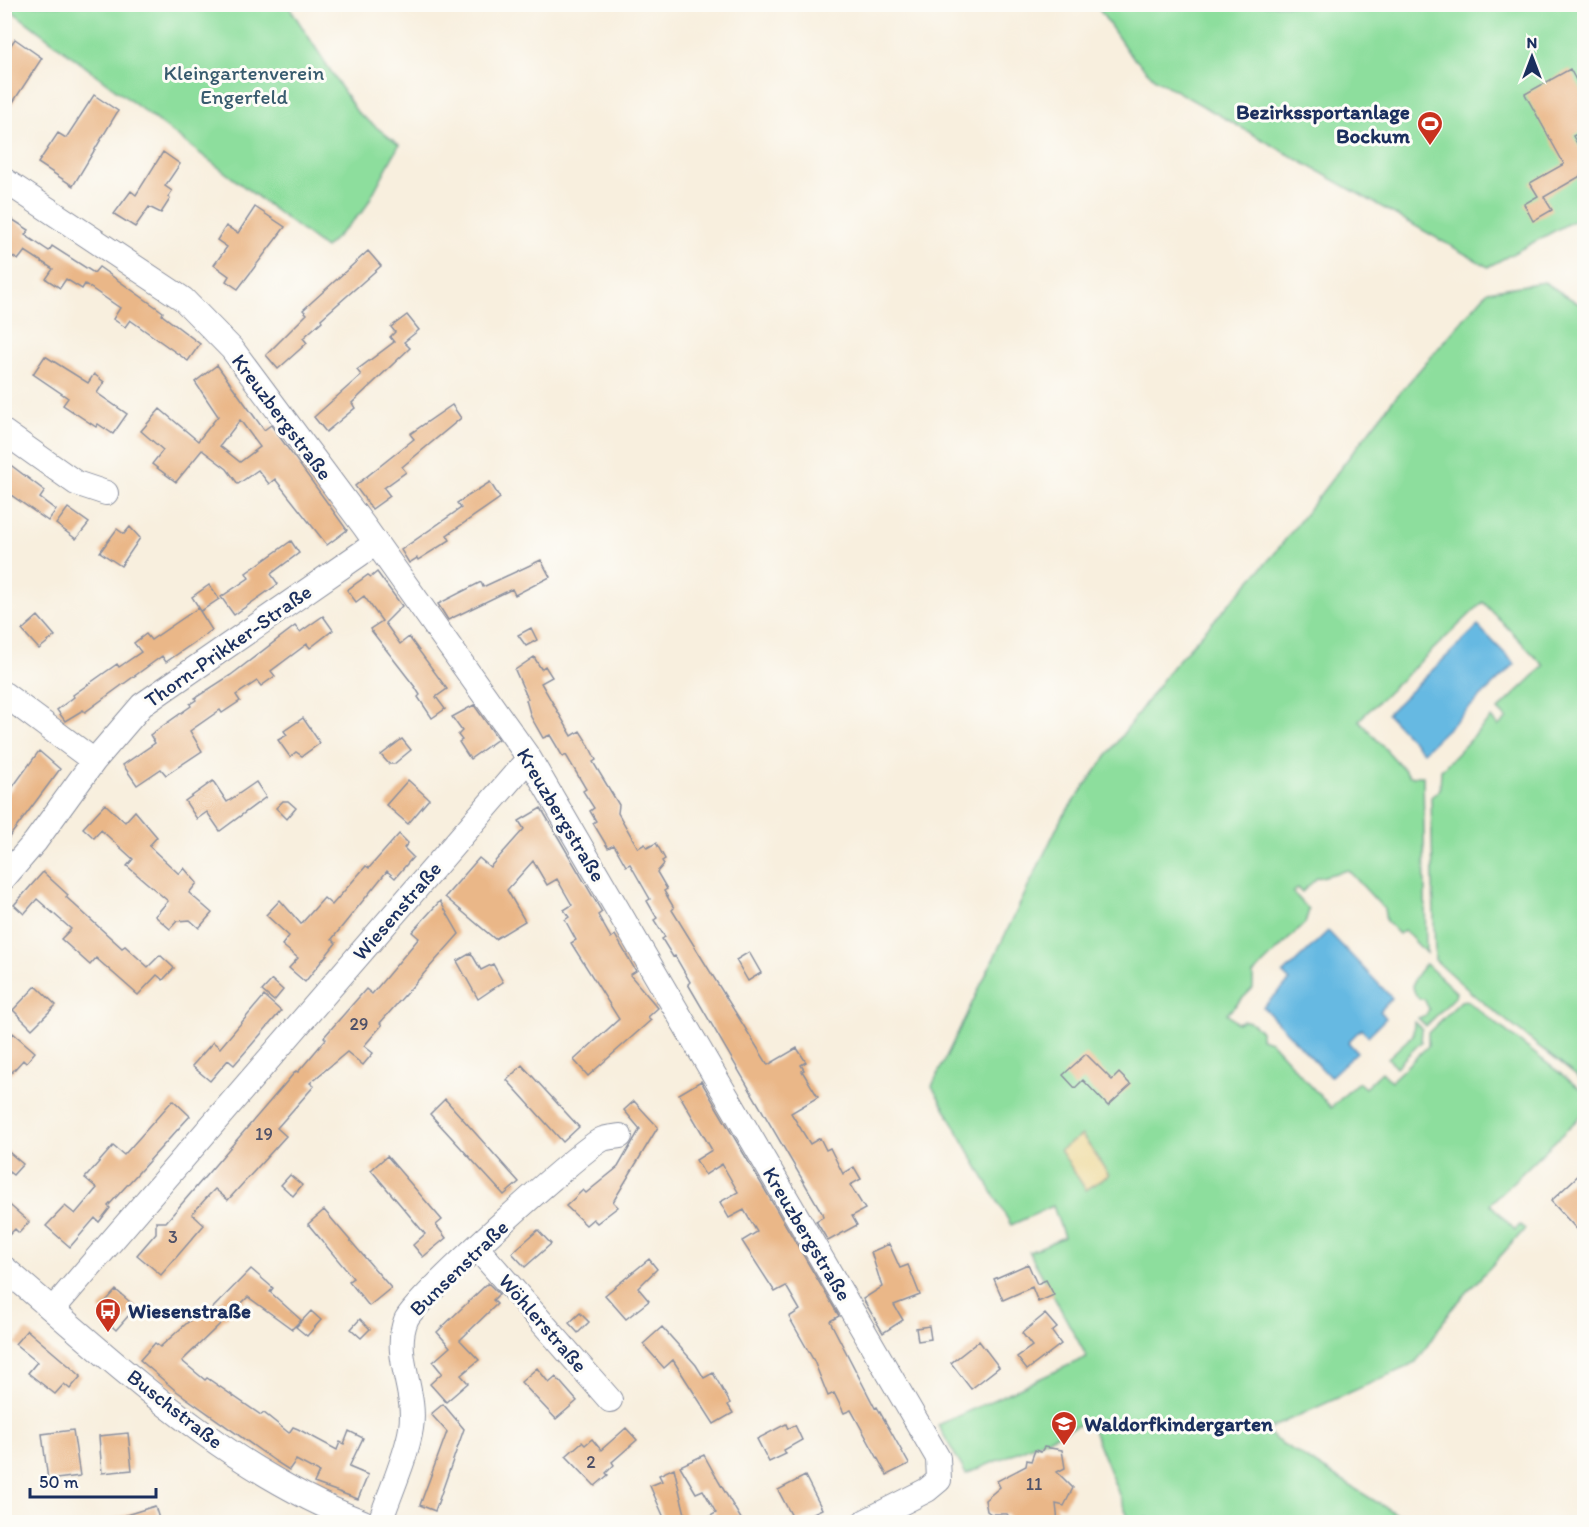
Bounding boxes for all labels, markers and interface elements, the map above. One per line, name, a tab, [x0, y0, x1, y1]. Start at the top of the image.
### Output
north arrow	[1502, 27, 1562, 87]
text: N	[1527, 33, 1537, 52]
park label: Kleingartenverein Engerfeld	[164, 60, 324, 109]
place label: Bezirkssportanlage Bockum	[1236, 99, 1410, 148]
sports icon: Bezirkssportanlage Bockum	[1415, 109, 1445, 147]
street label: Kreuzbergstraße	[227, 349, 338, 485]
street label: Thorn-Prikker-Straße	[139, 579, 316, 713]
street label: Kreuzbergstraße	[512, 743, 611, 886]
street label: Wiesenstraße	[347, 856, 446, 965]
house number: 29	[350, 1013, 368, 1035]
house number: 19	[255, 1123, 273, 1145]
street label: Kreuzbergstraße	[758, 1162, 857, 1305]
street label: Bunsenstraße	[404, 1214, 513, 1321]
house number: 3	[168, 1226, 178, 1248]
street label: Wöhlerstraße	[494, 1268, 593, 1377]
bus stop icon: Wiesenstraße	[93, 1296, 123, 1334]
place label: Wiesenstraße	[128, 1298, 251, 1323]
street label: Buschstraße	[122, 1363, 228, 1454]
school or university icon: Waldorfkindergarten	[1049, 1409, 1079, 1447]
place label: Waldorfkindergarten	[1084, 1411, 1273, 1437]
house number: 2	[586, 1451, 596, 1473]
scale bar	[30, 1461, 156, 1499]
text: 50 m	[39, 1471, 79, 1493]
house number: 11	[1026, 1473, 1042, 1495]

